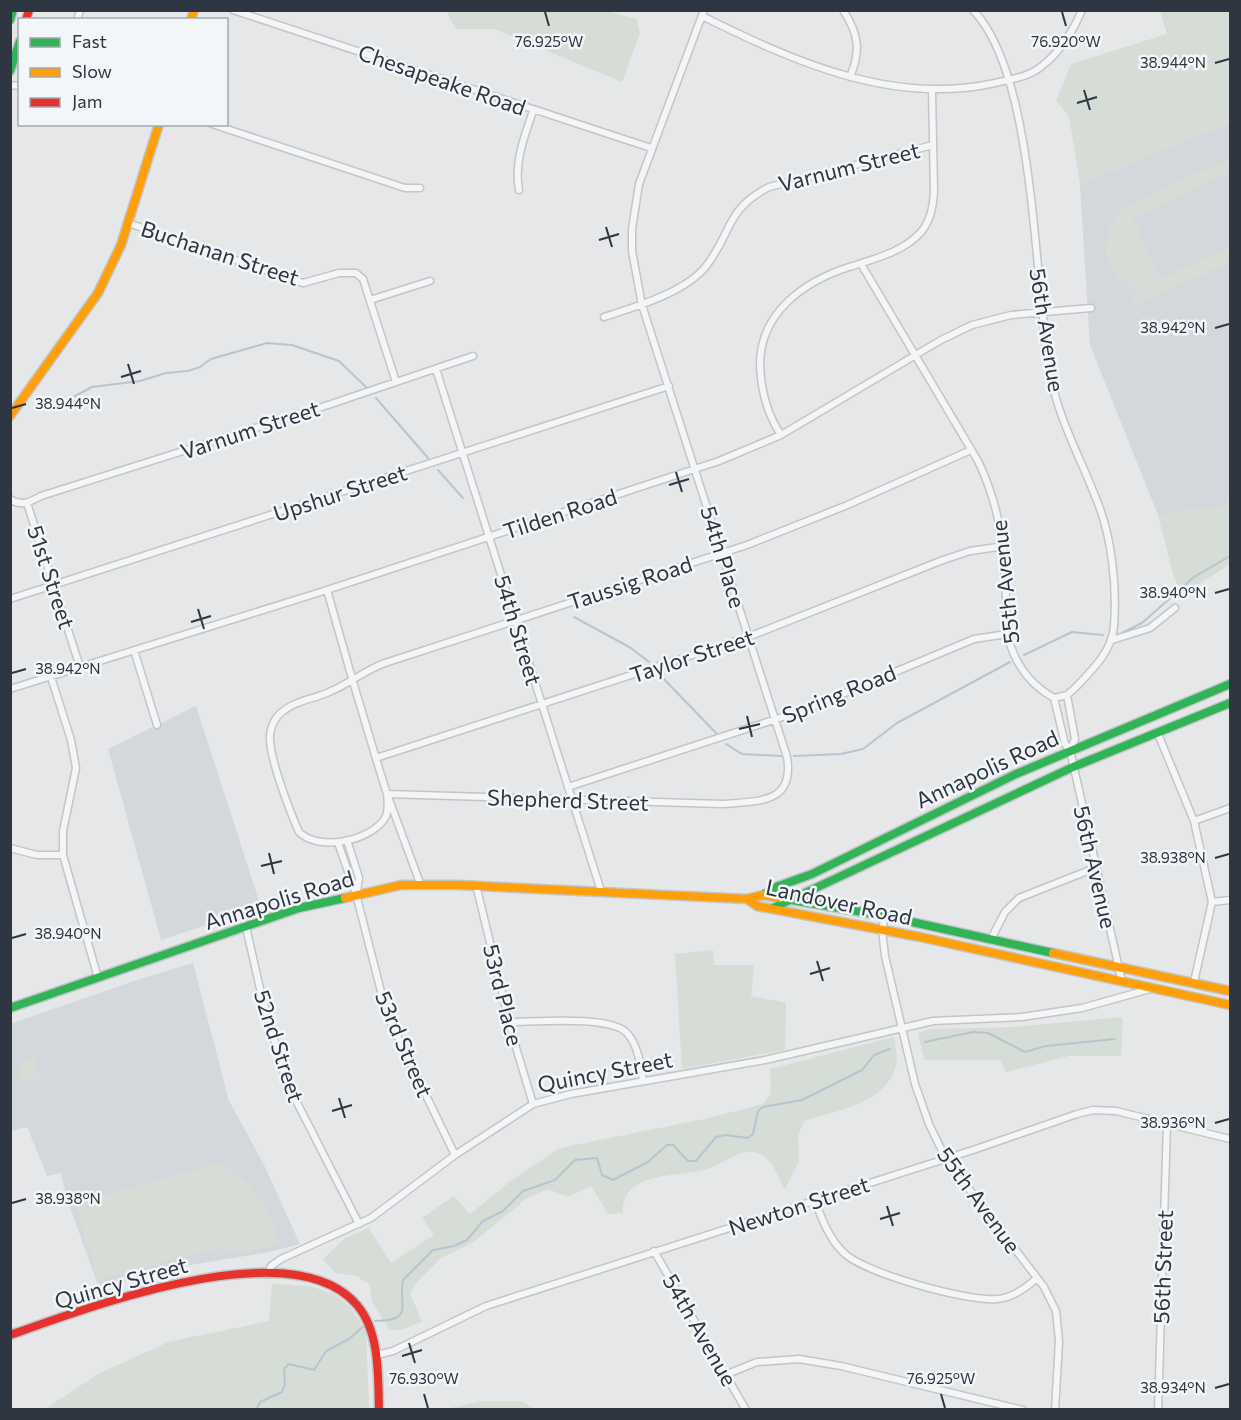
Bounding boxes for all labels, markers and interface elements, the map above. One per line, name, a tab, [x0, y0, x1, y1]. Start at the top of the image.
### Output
legend	[18, 18, 228, 126]
text: Fast	[72, 30, 107, 52]
text: 76.925°W	[515, 32, 583, 50]
text: 76.920°W	[1031, 32, 1101, 50]
street label: Chesapeake Road	[355, 38, 530, 121]
text: 38.944°N	[1140, 53, 1206, 71]
text: Slow	[72, 60, 112, 82]
text: Jam	[72, 90, 102, 112]
street label: Varnum Street	[775, 136, 922, 197]
street label: Buchanan Street	[138, 214, 303, 291]
street label: 56th Avenue	[1024, 266, 1071, 394]
text: 38.942°N	[1140, 318, 1206, 336]
text: 38.944°N	[35, 394, 101, 412]
street label: Varnum Street	[177, 394, 323, 465]
street label: Upshur Street	[270, 458, 410, 527]
street label: Tilden Road	[500, 482, 620, 545]
street label: 54th Place	[695, 503, 752, 611]
street label: 55th Avenue	[985, 519, 1024, 645]
street label: 51st Street	[22, 522, 81, 632]
street label: Taussig Road	[564, 550, 695, 615]
street label: 54th Street	[489, 571, 548, 688]
text: 38.940°N	[1140, 583, 1206, 601]
street label: Taylor Street	[626, 623, 757, 688]
street label: Spring Road	[778, 658, 900, 729]
text: 38.942°N	[35, 659, 101, 677]
street label: Annapolis Road	[911, 724, 1063, 814]
street label: Shepherd Street	[487, 783, 649, 816]
street label: 56th Avenue	[1068, 803, 1123, 931]
text: 38.938°N	[1140, 848, 1206, 866]
street label: Annapolis Road	[201, 864, 357, 935]
street label: Landover Road	[763, 873, 915, 930]
text: 38.940°N	[35, 924, 101, 942]
street label: 53rd Place	[478, 941, 529, 1049]
street label: 52nd Street	[249, 986, 310, 1105]
street label: 53rd Street	[370, 987, 439, 1101]
street label: Quincy Street	[535, 1045, 675, 1098]
text: 38.936°N	[1140, 1113, 1206, 1131]
street label: 55th Avenue	[932, 1141, 1027, 1258]
street label: Newton Street	[725, 1170, 873, 1241]
text: 38.938°N	[35, 1189, 101, 1207]
street label: 56th Street	[1147, 1210, 1178, 1324]
street label: Quincy Street	[51, 1251, 191, 1314]
street label: 54th Avenue	[657, 1269, 743, 1391]
text: 76.930°W	[389, 1369, 459, 1387]
text: 76.925°W	[907, 1369, 975, 1387]
text: 38.934°N	[1140, 1378, 1206, 1396]

